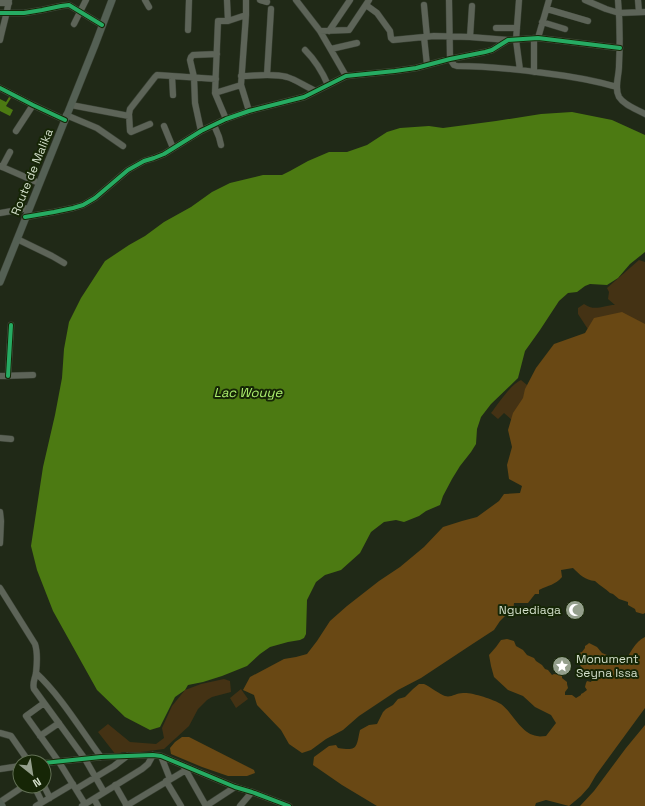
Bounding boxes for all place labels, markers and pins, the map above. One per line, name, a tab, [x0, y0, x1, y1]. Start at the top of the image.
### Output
mosque icon: Nguediaga	[564, 599, 586, 621]
place label: Nguediaga	[499, 602, 561, 618]
place label: Monument Seyna Issa	[576, 651, 639, 681]
place icon: Monument Seyna Issa	[551, 655, 573, 677]

